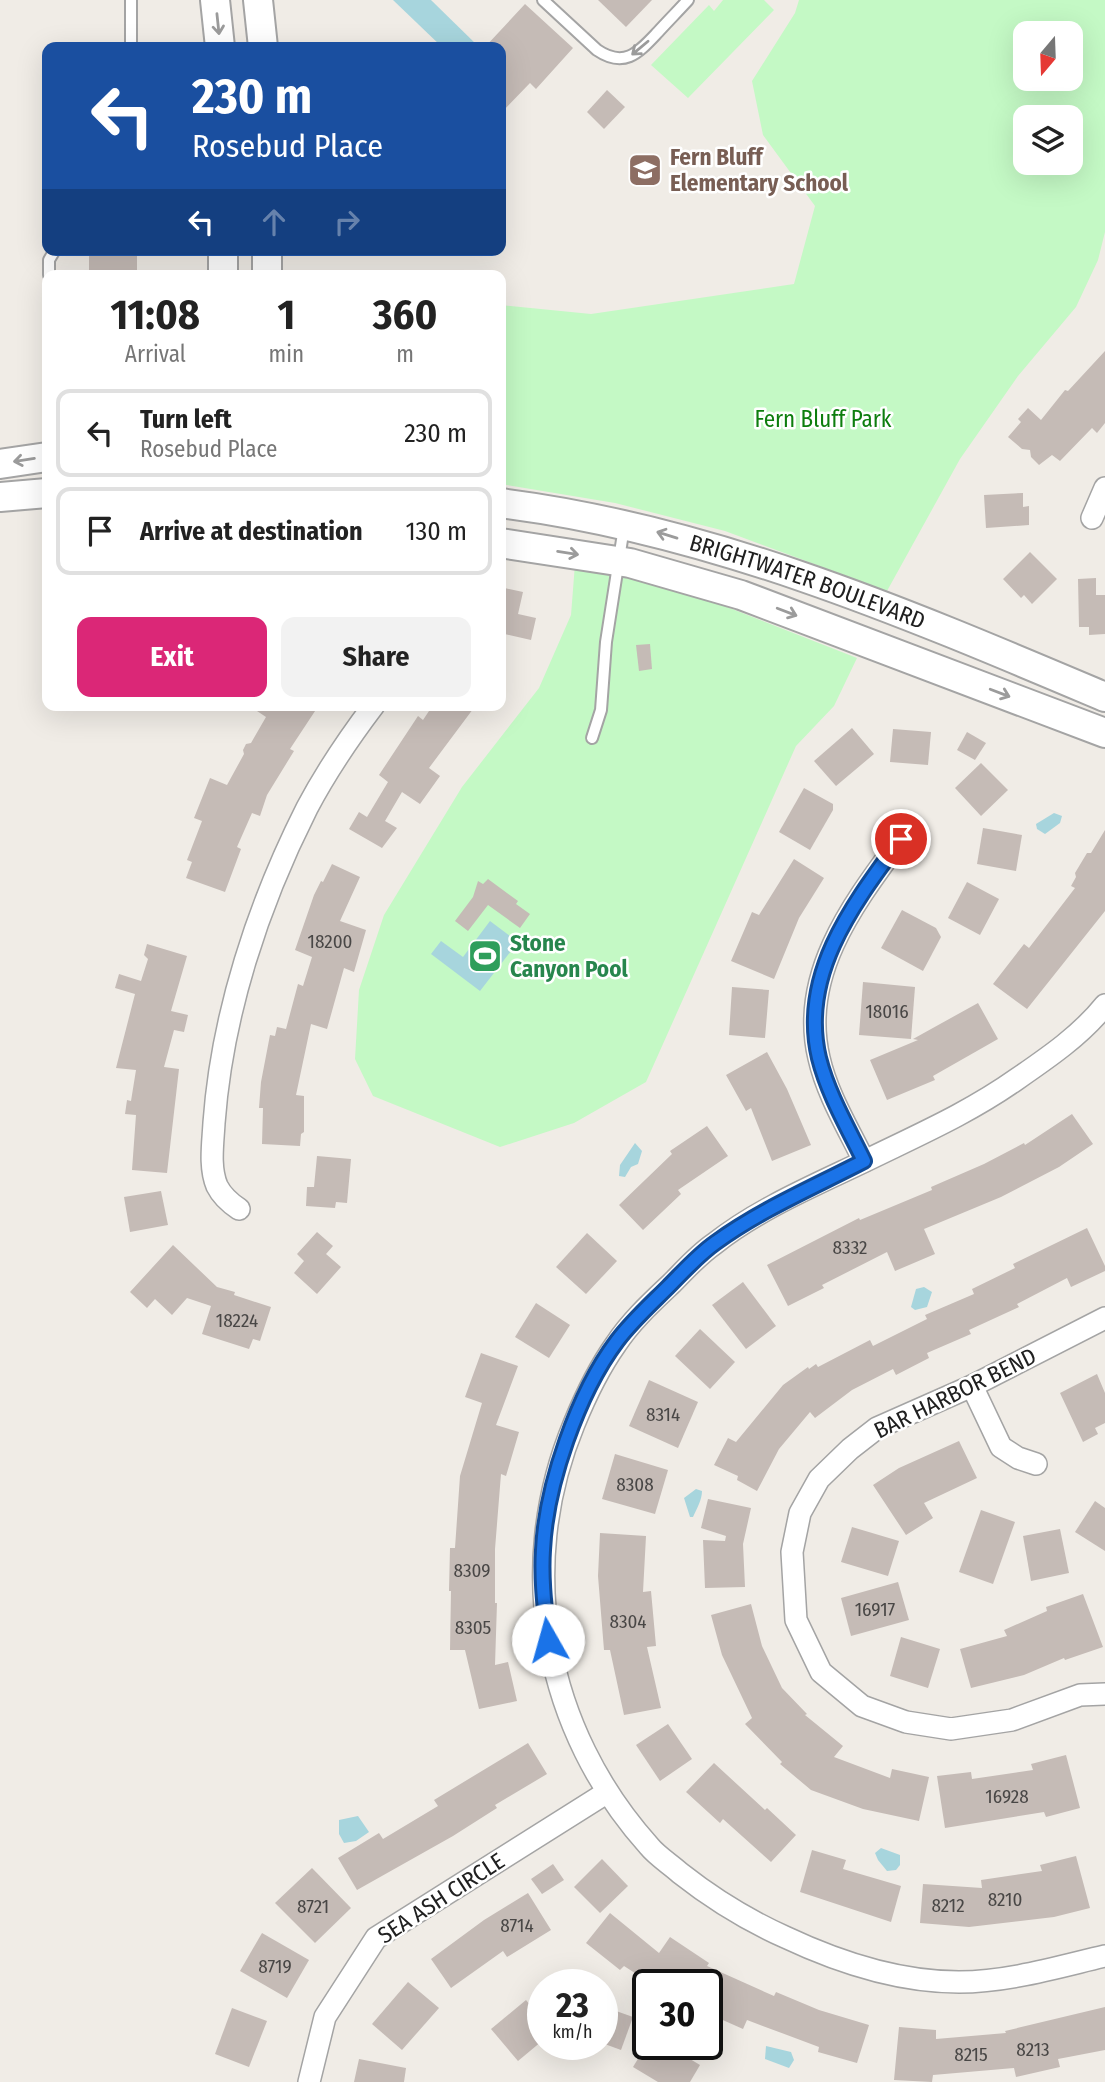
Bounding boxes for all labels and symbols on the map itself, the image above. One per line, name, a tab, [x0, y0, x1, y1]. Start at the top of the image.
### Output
one-way arrow	[211, 12, 224, 34]
north arrow	[1013, 21, 1083, 91]
one-way arrow	[632, 40, 650, 56]
place label: Fern Bluff Elementary School	[670, 143, 849, 197]
school or university icon: Fern Bluff Elementary School	[626, 151, 664, 189]
park label: Fern Bluff Park	[754, 405, 892, 433]
one-way arrow	[13, 454, 35, 467]
one-way arrow	[656, 527, 678, 540]
street label: BRIGHTWATER BOULEVARD	[686, 528, 929, 635]
one-way arrow	[556, 547, 579, 560]
one-way arrow	[776, 607, 797, 620]
one-way arrow	[988, 688, 1010, 701]
pin	[871, 809, 931, 869]
place label: Stone Canyon Pool	[510, 929, 628, 983]
house number: 18200	[308, 930, 352, 953]
sports icon: Stone Canyon Pool	[466, 937, 504, 975]
house number: 18016	[865, 1000, 909, 1023]
house number: 8332	[833, 1236, 867, 1259]
house number: 18224	[216, 1309, 258, 1332]
street label: BAR HARBOR BEND	[869, 1342, 1041, 1444]
house number: 8314	[646, 1403, 680, 1426]
house number: 8308	[616, 1473, 654, 1496]
house number: 8309	[453, 1559, 491, 1582]
house number: 16917	[855, 1598, 896, 1621]
position arrow	[511, 1603, 585, 1677]
house number: 8304	[609, 1610, 647, 1633]
house number: 8305	[455, 1616, 491, 1639]
house number: 16928	[985, 1785, 1029, 1808]
street label: SEA ASH CIRCLE	[372, 1847, 510, 1949]
house number: 8210	[988, 1888, 1022, 1911]
house number: 8212	[931, 1894, 965, 1917]
house number: 8721	[297, 1895, 329, 1918]
house number: 8714	[500, 1914, 534, 1937]
house number: 8719	[258, 1955, 292, 1978]
speed limit sign: 30	[632, 1969, 723, 2060]
house number: 8213	[1016, 2038, 1050, 2061]
house number: 8215	[954, 2043, 988, 2066]

